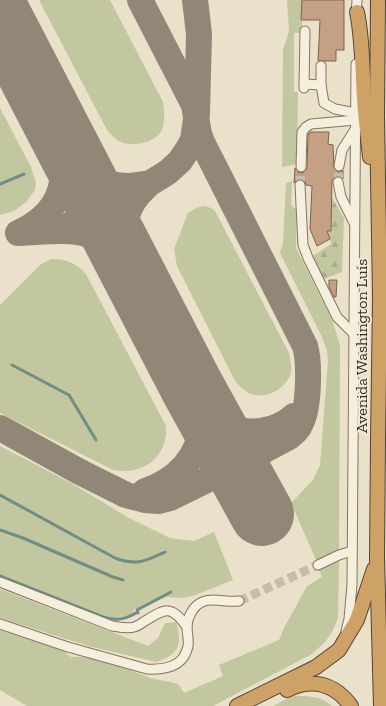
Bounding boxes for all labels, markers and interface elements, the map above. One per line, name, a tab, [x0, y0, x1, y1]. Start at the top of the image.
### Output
street label: Avenida Washington Luís	[352, 259, 371, 433]

